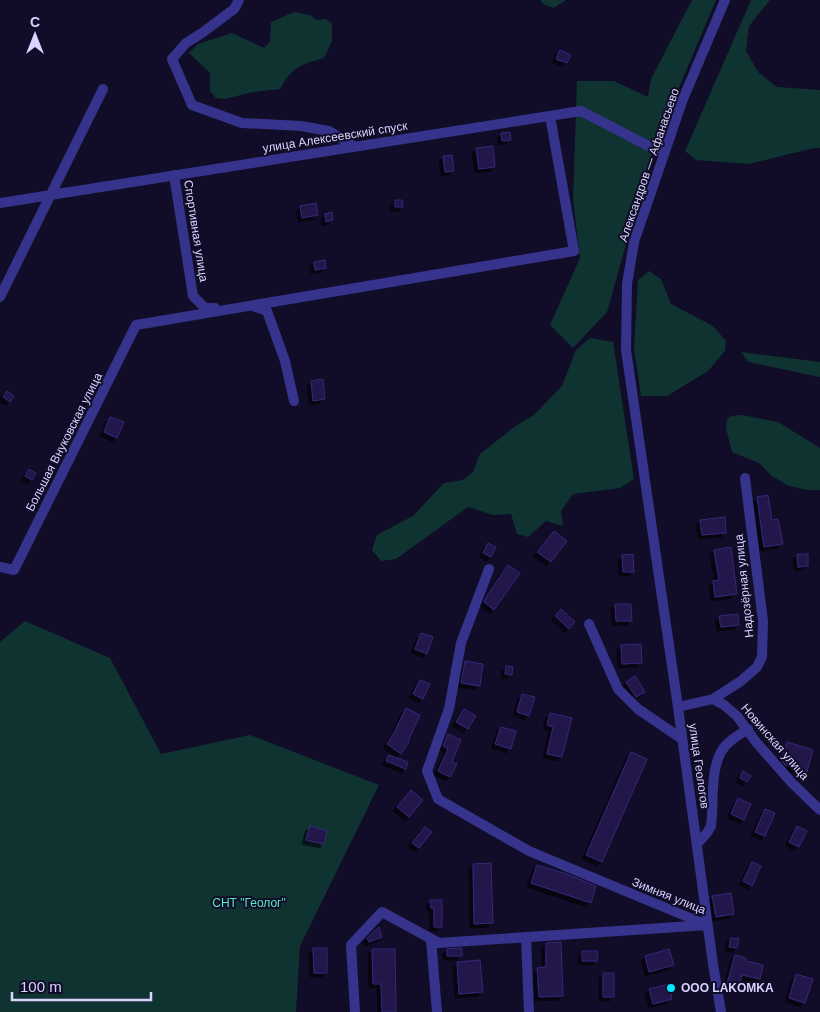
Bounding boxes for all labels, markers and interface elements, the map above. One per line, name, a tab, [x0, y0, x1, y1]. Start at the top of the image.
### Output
north arrow	[10, 10, 60, 60]
text: С	[30, 14, 40, 30]
street label: Александров — Афанасьево	[616, 86, 682, 244]
street label: улица Алексеевский спуск	[262, 119, 409, 155]
street label: Спортивная улица	[181, 179, 211, 283]
street label: Большая Внуковская улица	[23, 370, 105, 514]
street label: Надозёрная улица	[732, 533, 756, 638]
street label: Новинская улица	[738, 701, 812, 783]
street label: улица Геологов	[686, 722, 712, 810]
street label: Зимняя улица	[630, 875, 708, 917]
park label: СНТ "Геолог"	[212, 896, 286, 910]
scale bar	[12, 970, 151, 1002]
text: 100 m	[20, 978, 62, 995]
place label: OOO LAKOMKA	[681, 981, 774, 995]
marker: OOO LAKOMKA	[665, 982, 677, 994]

